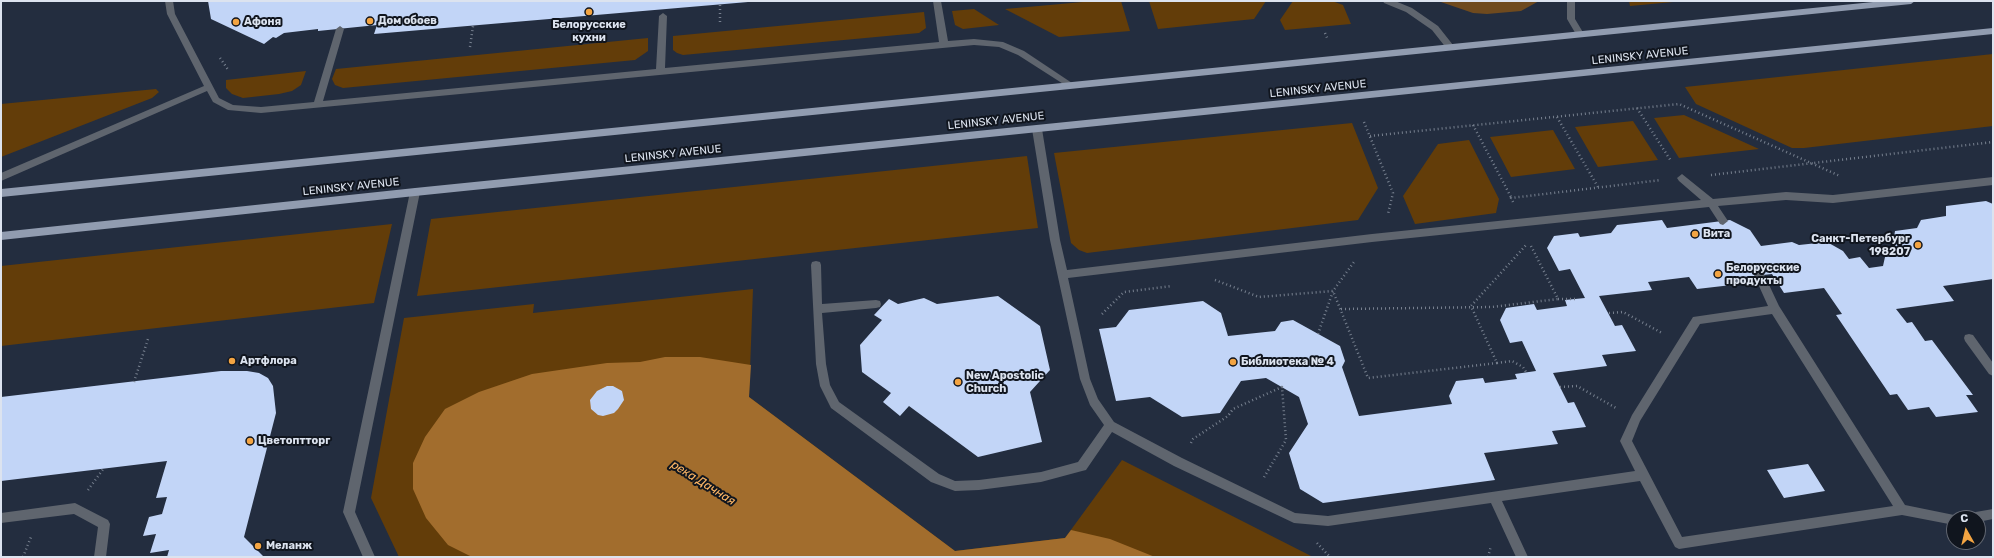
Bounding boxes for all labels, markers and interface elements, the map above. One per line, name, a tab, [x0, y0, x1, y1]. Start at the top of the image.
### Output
marker: Белорусские кухни	[584, 7, 594, 17]
place label: Дом обоев	[378, 14, 437, 28]
place label: Афоня	[244, 15, 281, 29]
marker: Дом обоев	[365, 16, 375, 26]
marker: Афоня	[231, 17, 241, 27]
place label: Белорусские кухни	[552, 18, 626, 44]
street label: LENINSKY AVENUE	[1591, 44, 1689, 68]
street label: LENINSKY AVENUE	[1269, 77, 1367, 101]
street label: LENINSKY AVENUE	[947, 109, 1045, 133]
street label: LENINSKY AVENUE	[624, 142, 722, 166]
street label: LENINSKY AVENUE	[302, 175, 400, 199]
place label: Вита	[1703, 227, 1730, 241]
marker: Вита	[1690, 229, 1700, 239]
place label: Санкт-Петербург 198207	[1811, 232, 1910, 258]
marker: Санкт-Петербург 198207	[1913, 240, 1923, 250]
place label: Белорусские продукты	[1726, 261, 1800, 287]
marker: Белорусские продукты	[1713, 269, 1723, 279]
place label: Артфлора	[240, 354, 297, 368]
place label: Библиотека № 4	[1241, 355, 1334, 369]
marker: Артфлора	[227, 356, 237, 366]
marker: Библиотека № 4	[1228, 357, 1238, 367]
place label: New Apostolic Church	[966, 369, 1044, 395]
marker: New Apostolic Church	[953, 377, 963, 387]
place label: Цветоптторг	[258, 434, 330, 448]
marker: Цветоптторг	[245, 436, 255, 446]
water label: река Дачная	[668, 457, 738, 509]
north arrow	[1946, 510, 1986, 550]
text: С	[1960, 512, 1969, 526]
place label: Меланж	[266, 539, 312, 553]
marker: Меланж	[253, 541, 263, 551]

